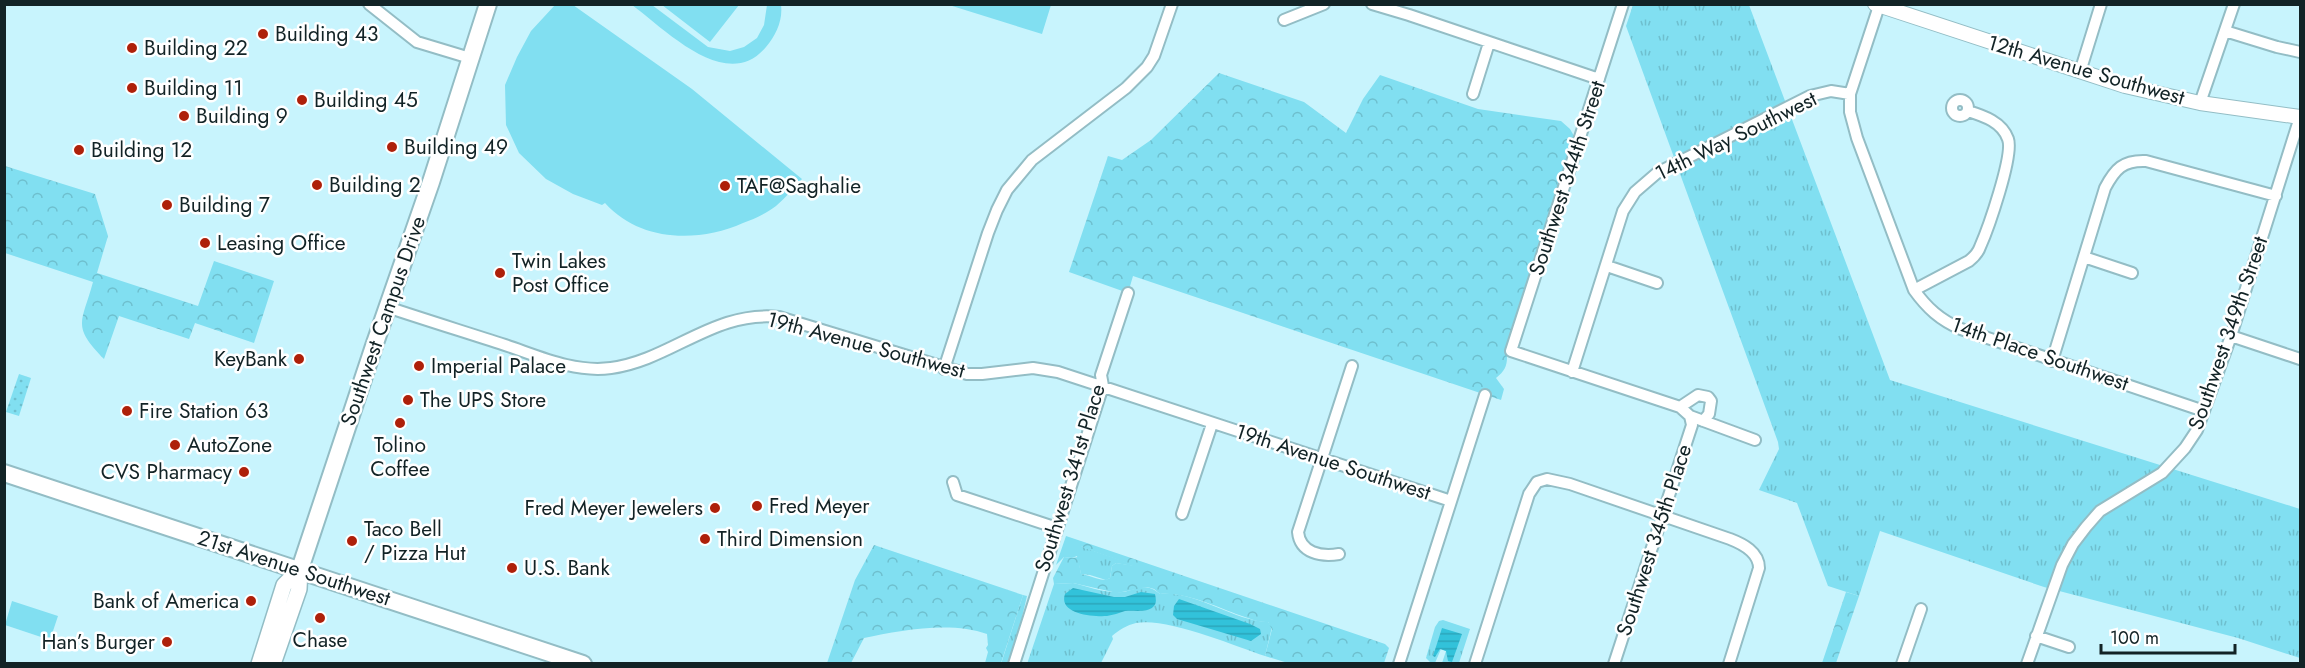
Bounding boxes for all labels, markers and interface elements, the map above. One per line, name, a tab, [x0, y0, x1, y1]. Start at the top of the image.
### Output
place label: Building 43	[275, 19, 378, 49]
marker: Building 43	[256, 27, 270, 41]
street label: 12th Avenue Southwest	[1984, 28, 2188, 112]
place label: Building 22	[144, 33, 248, 63]
marker: Building 22	[125, 41, 139, 55]
place label: Building 11	[144, 73, 243, 103]
street label: Southwest 344th Street	[1521, 77, 1613, 279]
marker: Building 11	[125, 81, 139, 95]
street label: 14th Way Southwest	[1650, 84, 1822, 188]
place label: Building 45	[314, 85, 418, 115]
marker: Building 45	[295, 93, 309, 107]
place label: Building 9	[196, 101, 288, 131]
marker: Building 9	[177, 109, 191, 123]
place label: Building 49	[404, 132, 508, 162]
place label: Building 12	[91, 135, 192, 165]
marker: Building 49	[385, 140, 399, 154]
marker: Building 12	[72, 143, 86, 157]
place label: Building 2	[329, 170, 421, 200]
place label: TAF@Saghalie	[737, 171, 861, 201]
marker: Building 2	[310, 178, 324, 192]
marker: TAF@Saghalie	[718, 179, 732, 193]
place label: Building 7	[179, 190, 270, 220]
marker: Building 7	[160, 198, 174, 212]
street label: Southwest Campus Drive	[333, 212, 433, 430]
place label: Leasing Office	[217, 228, 346, 258]
street label: Southwest 349th Street	[2181, 232, 2275, 434]
marker: Leasing Office	[198, 236, 212, 250]
place label: Twin Lakes Post Office	[512, 246, 609, 300]
marker: Twin Lakes Post Office	[493, 266, 507, 280]
street label: 19th Avenue Southwest	[764, 304, 968, 386]
street label: 14th Place Southwest	[1947, 310, 2133, 398]
place label: KeyBank	[214, 344, 288, 374]
place label: Imperial Palace	[431, 351, 566, 381]
marker: KeyBank	[292, 352, 306, 366]
marker: Imperial Palace	[412, 359, 426, 373]
street label: Southwest 341st Place	[1027, 380, 1113, 576]
place label: The UPS Store	[420, 385, 546, 415]
marker: The UPS Store	[401, 393, 415, 407]
place label: Fire Station 63	[139, 396, 268, 426]
marker: Fire Station 63	[120, 404, 134, 418]
marker: Tolino Coffee	[393, 416, 407, 430]
street label: 19th Avenue Southwest	[1231, 416, 1435, 508]
place label: AutoZone	[187, 430, 272, 460]
place label: Tolino Coffee	[370, 430, 430, 484]
marker: AutoZone	[168, 438, 182, 452]
street label: Southwest 345th Place	[1609, 440, 1699, 640]
place label: CVS Pharmacy	[101, 457, 233, 487]
marker: CVS Pharmacy	[237, 465, 251, 479]
place label: Fred Meyer	[769, 491, 870, 521]
place label: Fred Meyer Jewelers	[525, 493, 703, 523]
marker: Fred Meyer	[750, 499, 764, 513]
marker: Fred Meyer Jewelers	[708, 501, 722, 515]
place label: Taco Bell / Pizza Hut	[364, 514, 466, 568]
street label: 21st Avenue Southwest	[194, 523, 394, 613]
place label: Third Dimension	[717, 524, 863, 554]
marker: Third Dimension	[698, 532, 712, 546]
marker: Taco Bell / Pizza Hut	[345, 534, 359, 548]
place label: U.S. Bank	[524, 553, 610, 583]
marker: U.S. Bank	[505, 561, 519, 575]
place label: Bank of America	[93, 586, 239, 616]
marker: Bank of America	[244, 594, 258, 608]
marker: Chase	[313, 611, 327, 625]
scale bar	[2101, 617, 2234, 655]
place label: Chase	[293, 625, 348, 655]
text: 100 m	[2110, 625, 2159, 651]
place label: Han’s Burger	[41, 627, 156, 657]
marker: Han’s Burger	[160, 635, 174, 649]

